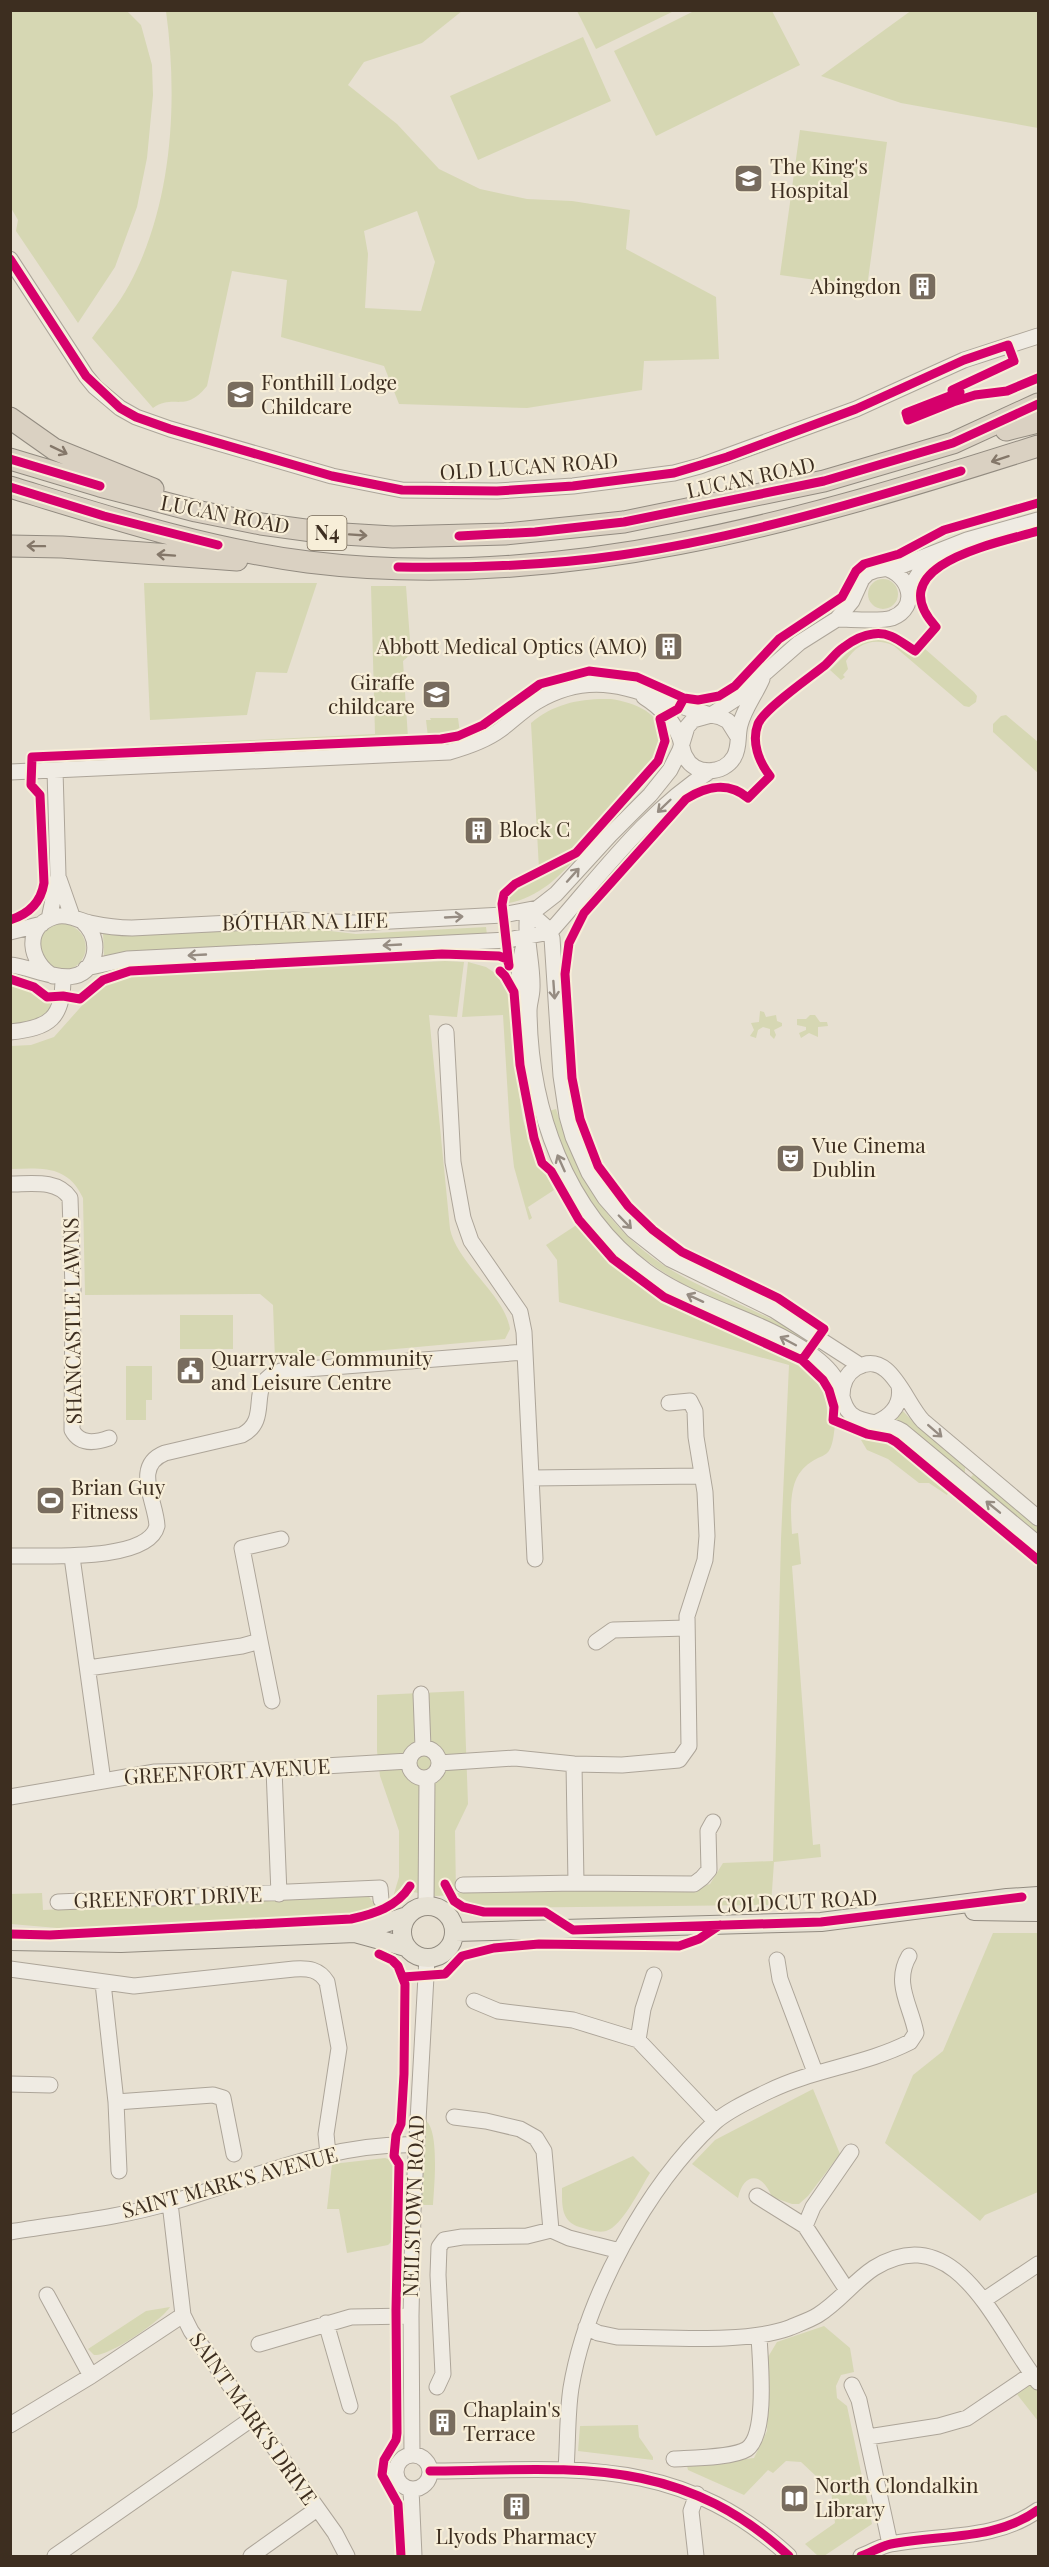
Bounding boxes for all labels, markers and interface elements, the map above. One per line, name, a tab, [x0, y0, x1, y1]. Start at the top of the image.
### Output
place label: The King's Hospital	[770, 151, 868, 203]
school or university icon: The King's Hospital	[733, 163, 765, 195]
place label: Abingdon	[809, 271, 901, 299]
building icon: Abingdon	[906, 271, 938, 303]
place label: Fonthill Lodge Childcare	[261, 367, 397, 419]
school or university icon: Fonthill Lodge Childcare	[224, 379, 256, 411]
one-way arrow	[50, 445, 68, 457]
street label: OLD LUCAN ROAD	[439, 445, 619, 485]
street label: LUCAN ROAD	[684, 449, 817, 503]
one-way arrow	[991, 454, 1010, 465]
street label: LUCAN ROAD	[159, 487, 292, 539]
road number: N4	[308, 516, 346, 550]
one-way arrow	[347, 530, 367, 541]
one-way arrow	[27, 541, 47, 552]
one-way arrow	[156, 549, 176, 560]
place label: Abbott Medical Optics (AMO)	[375, 631, 647, 659]
building icon: Abbott Medical Optics (AMO)	[652, 631, 684, 663]
place label: Giraffe childcare	[328, 667, 415, 719]
school or university icon: Giraffe childcare	[420, 679, 452, 711]
one-way arrow	[656, 799, 671, 813]
building icon: Block C	[462, 814, 494, 846]
place label: Block C	[499, 814, 570, 842]
one-way arrow	[566, 868, 580, 883]
street label: BÓTHAR NA LIFE	[222, 905, 388, 935]
one-way arrow	[444, 912, 464, 923]
one-way arrow	[382, 940, 402, 951]
one-way arrow	[188, 949, 208, 960]
one-way arrow	[549, 980, 560, 1000]
place label: Vue Cinema Dublin	[811, 1130, 926, 1182]
theatre icon: Vue Cinema Dublin	[775, 1142, 807, 1174]
one-way arrow	[554, 1154, 566, 1172]
one-way arrow	[618, 1214, 632, 1229]
street label: SHANCASTLE LAWNS	[55, 1217, 87, 1425]
one-way arrow	[686, 1292, 704, 1304]
one-way arrow	[780, 1335, 797, 1347]
place label: Quarryvale Community and Leisure Centre	[211, 1343, 433, 1395]
public building icon: Quarryvale Community and Leisure Centre	[174, 1355, 206, 1387]
one-way arrow	[927, 1424, 942, 1438]
place label: Brian Guy Fitness	[71, 1472, 166, 1524]
sports icon: Brian Guy Fitness	[34, 1484, 66, 1516]
one-way arrow	[985, 1500, 1001, 1513]
street label: GREENFORT AVENUE	[123, 1751, 331, 1789]
street label: GREENFORT DRIVE	[73, 1879, 263, 1913]
street label: COLDCUT ROAD	[716, 1882, 878, 1918]
street label: NEILSTOWN ROAD	[395, 2114, 429, 2298]
street label: SAINT MARK'S AVENUE	[119, 2139, 340, 2223]
street label: SAINT MARK'S DRIVE	[185, 2326, 325, 2510]
place label: Chaplain's Terrace	[463, 2394, 561, 2446]
building icon: Chaplain's Terrace	[426, 2406, 458, 2438]
place label: North Clondalkin Library	[815, 2470, 979, 2522]
library icon: North Clondalkin Library	[778, 2482, 810, 2514]
building icon: Llyods Pharmacy	[500, 2490, 532, 2522]
place label: Llyods Pharmacy	[435, 2521, 597, 2549]

